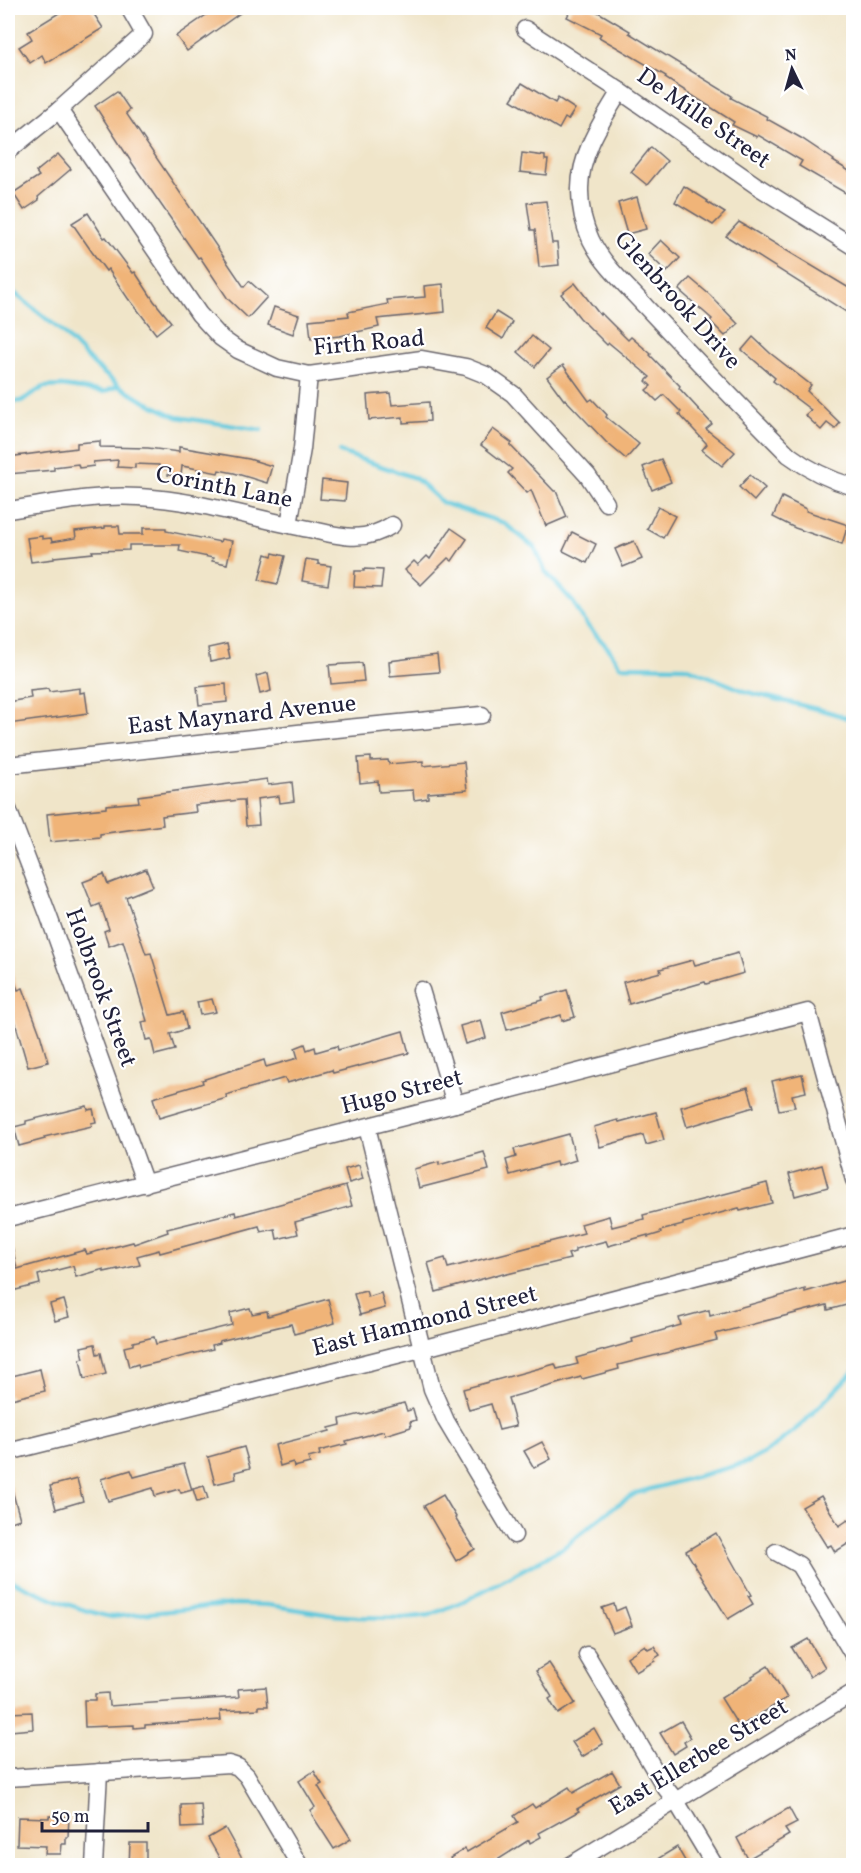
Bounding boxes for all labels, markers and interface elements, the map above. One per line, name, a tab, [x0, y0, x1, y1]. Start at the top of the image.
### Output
north arrow	[762, 39, 822, 99]
text: N	[784, 45, 798, 68]
street label: De Mille Street	[629, 60, 777, 178]
street label: Glenbrook Drive	[606, 224, 748, 378]
street label: Firth Road	[312, 322, 426, 366]
street label: Corinth Lane	[153, 458, 295, 518]
street label: East Maynard Avenue	[126, 687, 358, 745]
street label: Holbrook Street	[55, 904, 145, 1072]
street label: Hugo Street	[338, 1061, 466, 1125]
street label: East Hammond Street	[309, 1278, 541, 1366]
street label: East Ellerbee Street	[603, 1691, 795, 1825]
scale bar	[42, 1795, 148, 1833]
text: 50 m	[51, 1805, 90, 1830]

